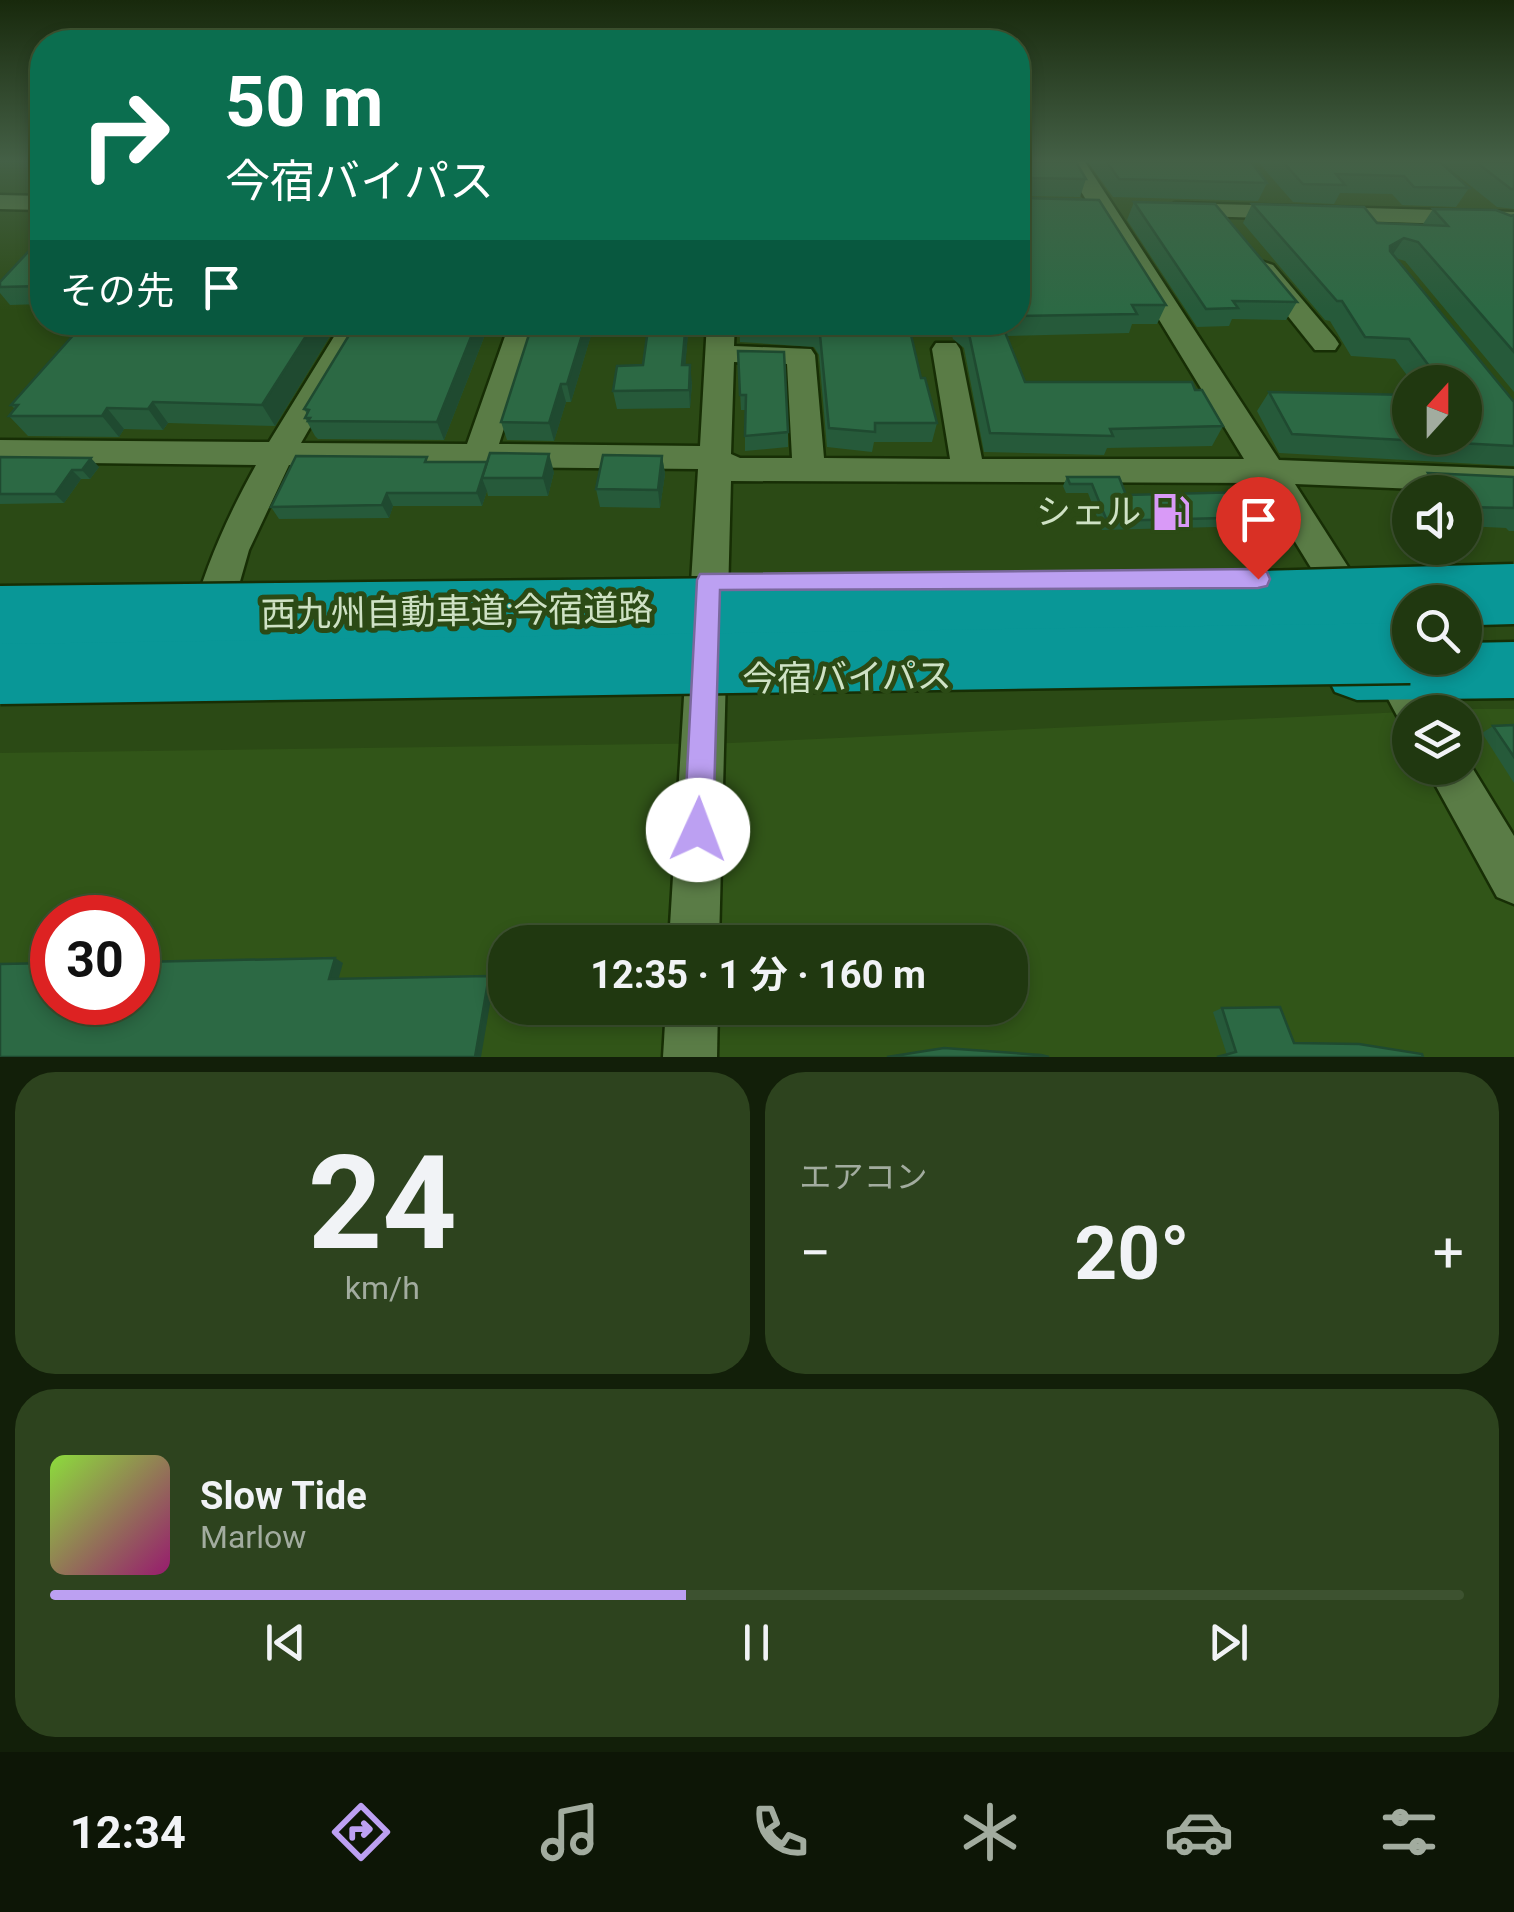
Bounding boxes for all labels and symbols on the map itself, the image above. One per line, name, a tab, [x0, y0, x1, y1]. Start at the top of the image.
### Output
north arrow	[1392, 365, 1482, 455]
pin	[1216, 477, 1301, 580]
fuel station icon: シェル	[1150, 491, 1192, 533]
place label: シェル	[1036, 492, 1141, 533]
street label: 西九州自動車道;今宿道路	[260, 588, 654, 636]
street label: 今宿バイパス	[742, 656, 952, 700]
position arrow	[646, 778, 750, 882]
speed limit sign: 30	[30, 895, 160, 1025]

